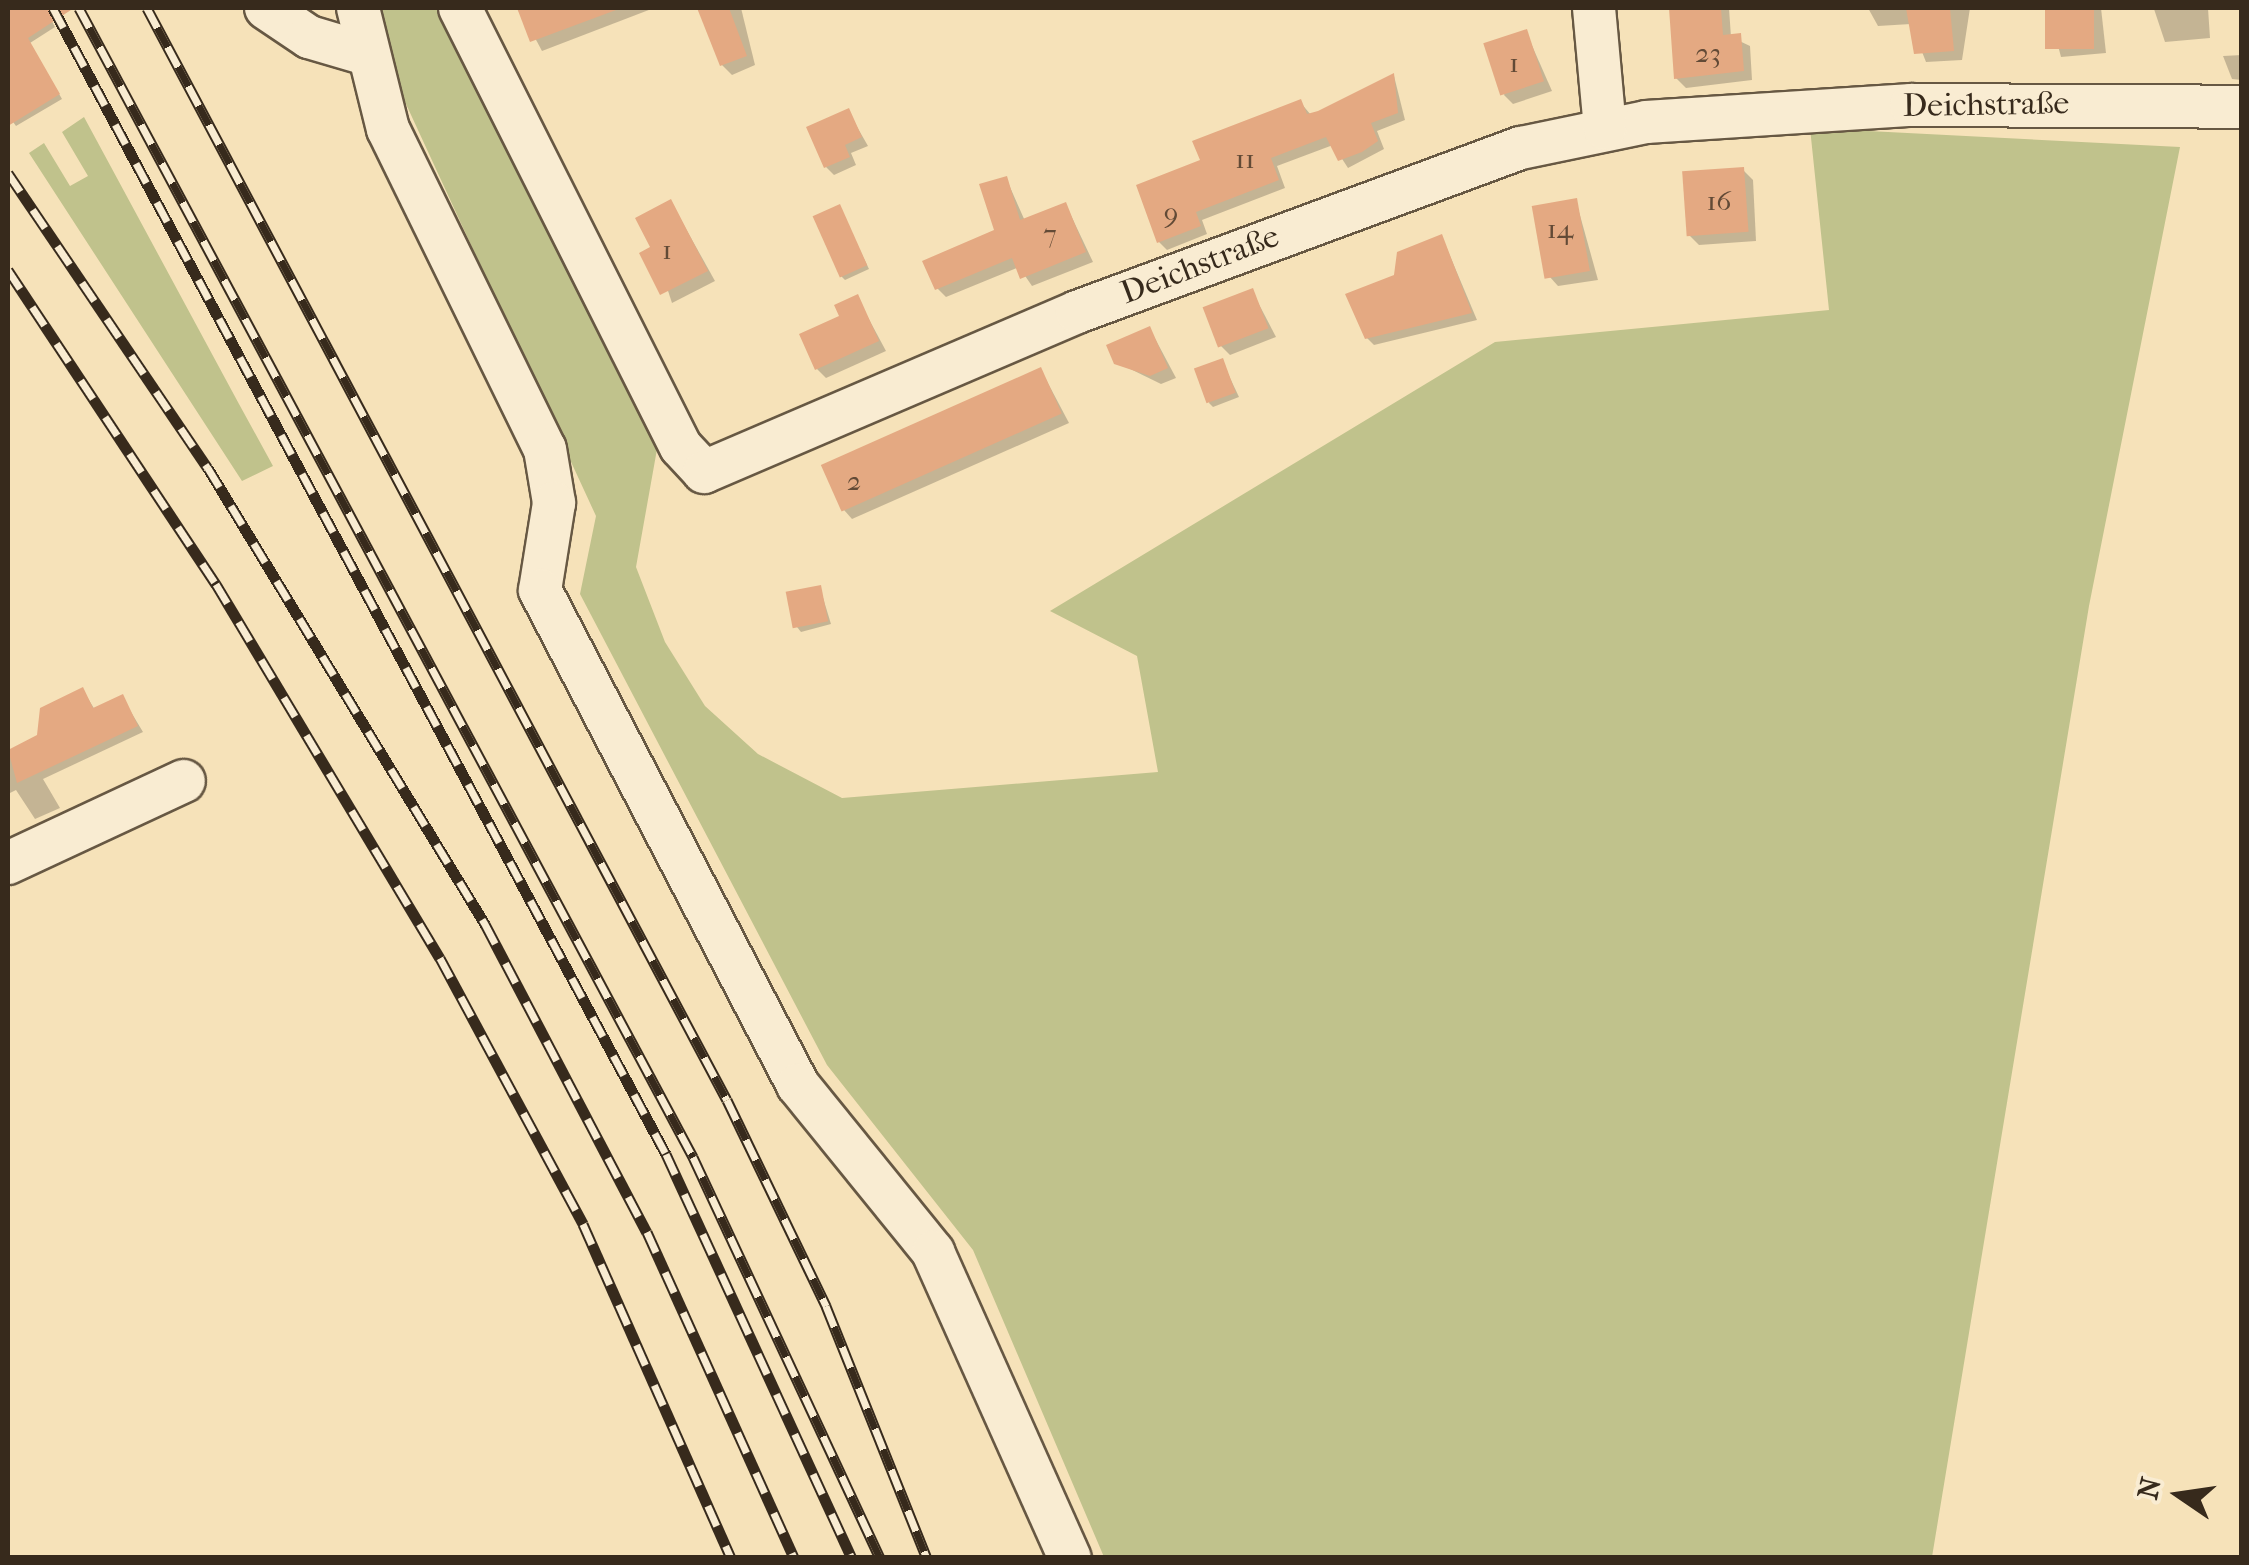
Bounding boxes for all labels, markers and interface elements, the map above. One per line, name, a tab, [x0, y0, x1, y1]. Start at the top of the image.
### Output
house number: 23	[1695, 36, 1721, 70]
house number: 1	[1509, 46, 1519, 80]
street label: Deichstraße	[1902, 84, 2070, 126]
house number: 11	[1235, 142, 1255, 176]
house number: 16	[1706, 184, 1732, 218]
house number: 9	[1164, 196, 1178, 230]
house number: 14	[1547, 212, 1573, 246]
house number: 7	[1043, 217, 1057, 251]
street label: Deichstraße	[1115, 217, 1285, 313]
house number: 1	[662, 233, 672, 267]
house number: 2	[847, 464, 861, 498]
north arrow	[2129, 1445, 2229, 1545]
text: N	[2131, 1474, 2168, 1502]

